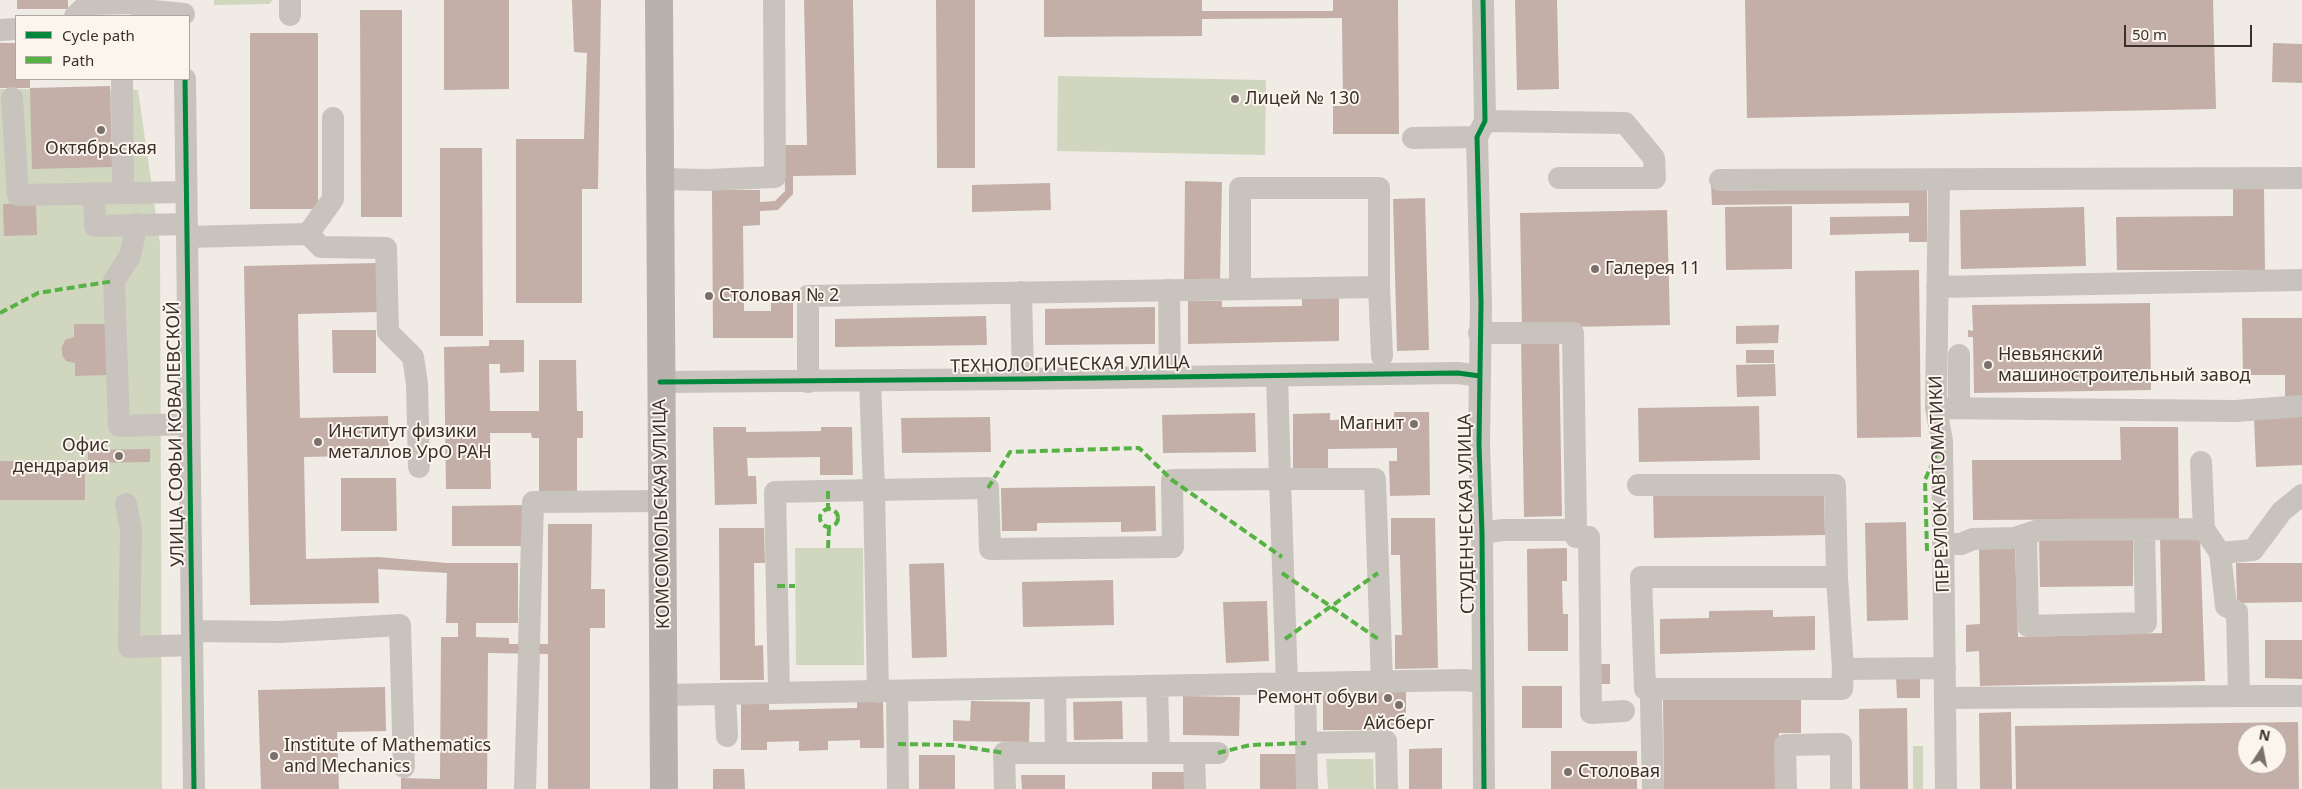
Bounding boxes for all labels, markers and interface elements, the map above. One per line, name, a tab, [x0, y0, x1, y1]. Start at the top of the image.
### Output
legend	[15, 15, 190, 80]
scale bar	[2127, 15, 2254, 47]
text: 50 m	[2132, 24, 2167, 44]
text: Cycle path	[62, 25, 135, 45]
text: Path	[62, 50, 94, 70]
place label: Лицей № 130	[1245, 88, 1359, 110]
marker: Лицей № 130	[1229, 93, 1241, 105]
marker: Октябрьская	[95, 124, 107, 136]
place label: Октябрьская	[45, 138, 157, 160]
place label: Галерея 11	[1605, 258, 1700, 280]
marker: Галерея 11	[1589, 263, 1601, 275]
place label: Столовая № 2	[719, 285, 839, 307]
marker: Столовая № 2	[703, 290, 715, 302]
street label: УЛИЦА СОФЬИ КОВАЛЕВСКОЙ	[163, 301, 189, 567]
place label: Невьянский машиностроительный завод	[1998, 344, 2250, 386]
street label: ТЕХНОЛОГИЧЕСКАЯ УЛИЦА	[950, 352, 1190, 378]
marker: Невьянский машиностроительный завод	[1982, 359, 1994, 371]
street label: ПЕРЕУЛОК АВТОМАТИКИ	[1925, 375, 1955, 593]
street label: КОМСОМОЛЬСКАЯ УЛИЦА	[649, 399, 675, 629]
place label: Магнит	[1339, 413, 1404, 435]
street label: СТУДЕНЧЕСКАЯ УЛИЦА	[1454, 414, 1480, 614]
marker: Магнит	[1408, 418, 1420, 430]
place label: Институт физики металлов УрО РАН	[328, 421, 492, 464]
place label: Офис дендрария	[13, 435, 109, 478]
marker: Институт физики металлов УрО РАН	[312, 436, 324, 448]
marker: Офис дендрария	[113, 450, 125, 462]
place label: Ремонт обуви	[1257, 687, 1378, 709]
marker: Ремонт обуви	[1382, 692, 1394, 704]
marker: Айсберг	[1393, 699, 1405, 711]
place label: Айсберг	[1363, 713, 1435, 735]
north arrow	[2237, 724, 2287, 774]
text: N	[2257, 724, 2272, 745]
place label: Institute of Mathematics and Mechanics	[284, 735, 491, 778]
marker: Institute of Mathematics and Mechanics	[268, 750, 280, 762]
place label: Столовая	[1578, 761, 1660, 783]
marker: Столовая	[1562, 766, 1574, 778]

